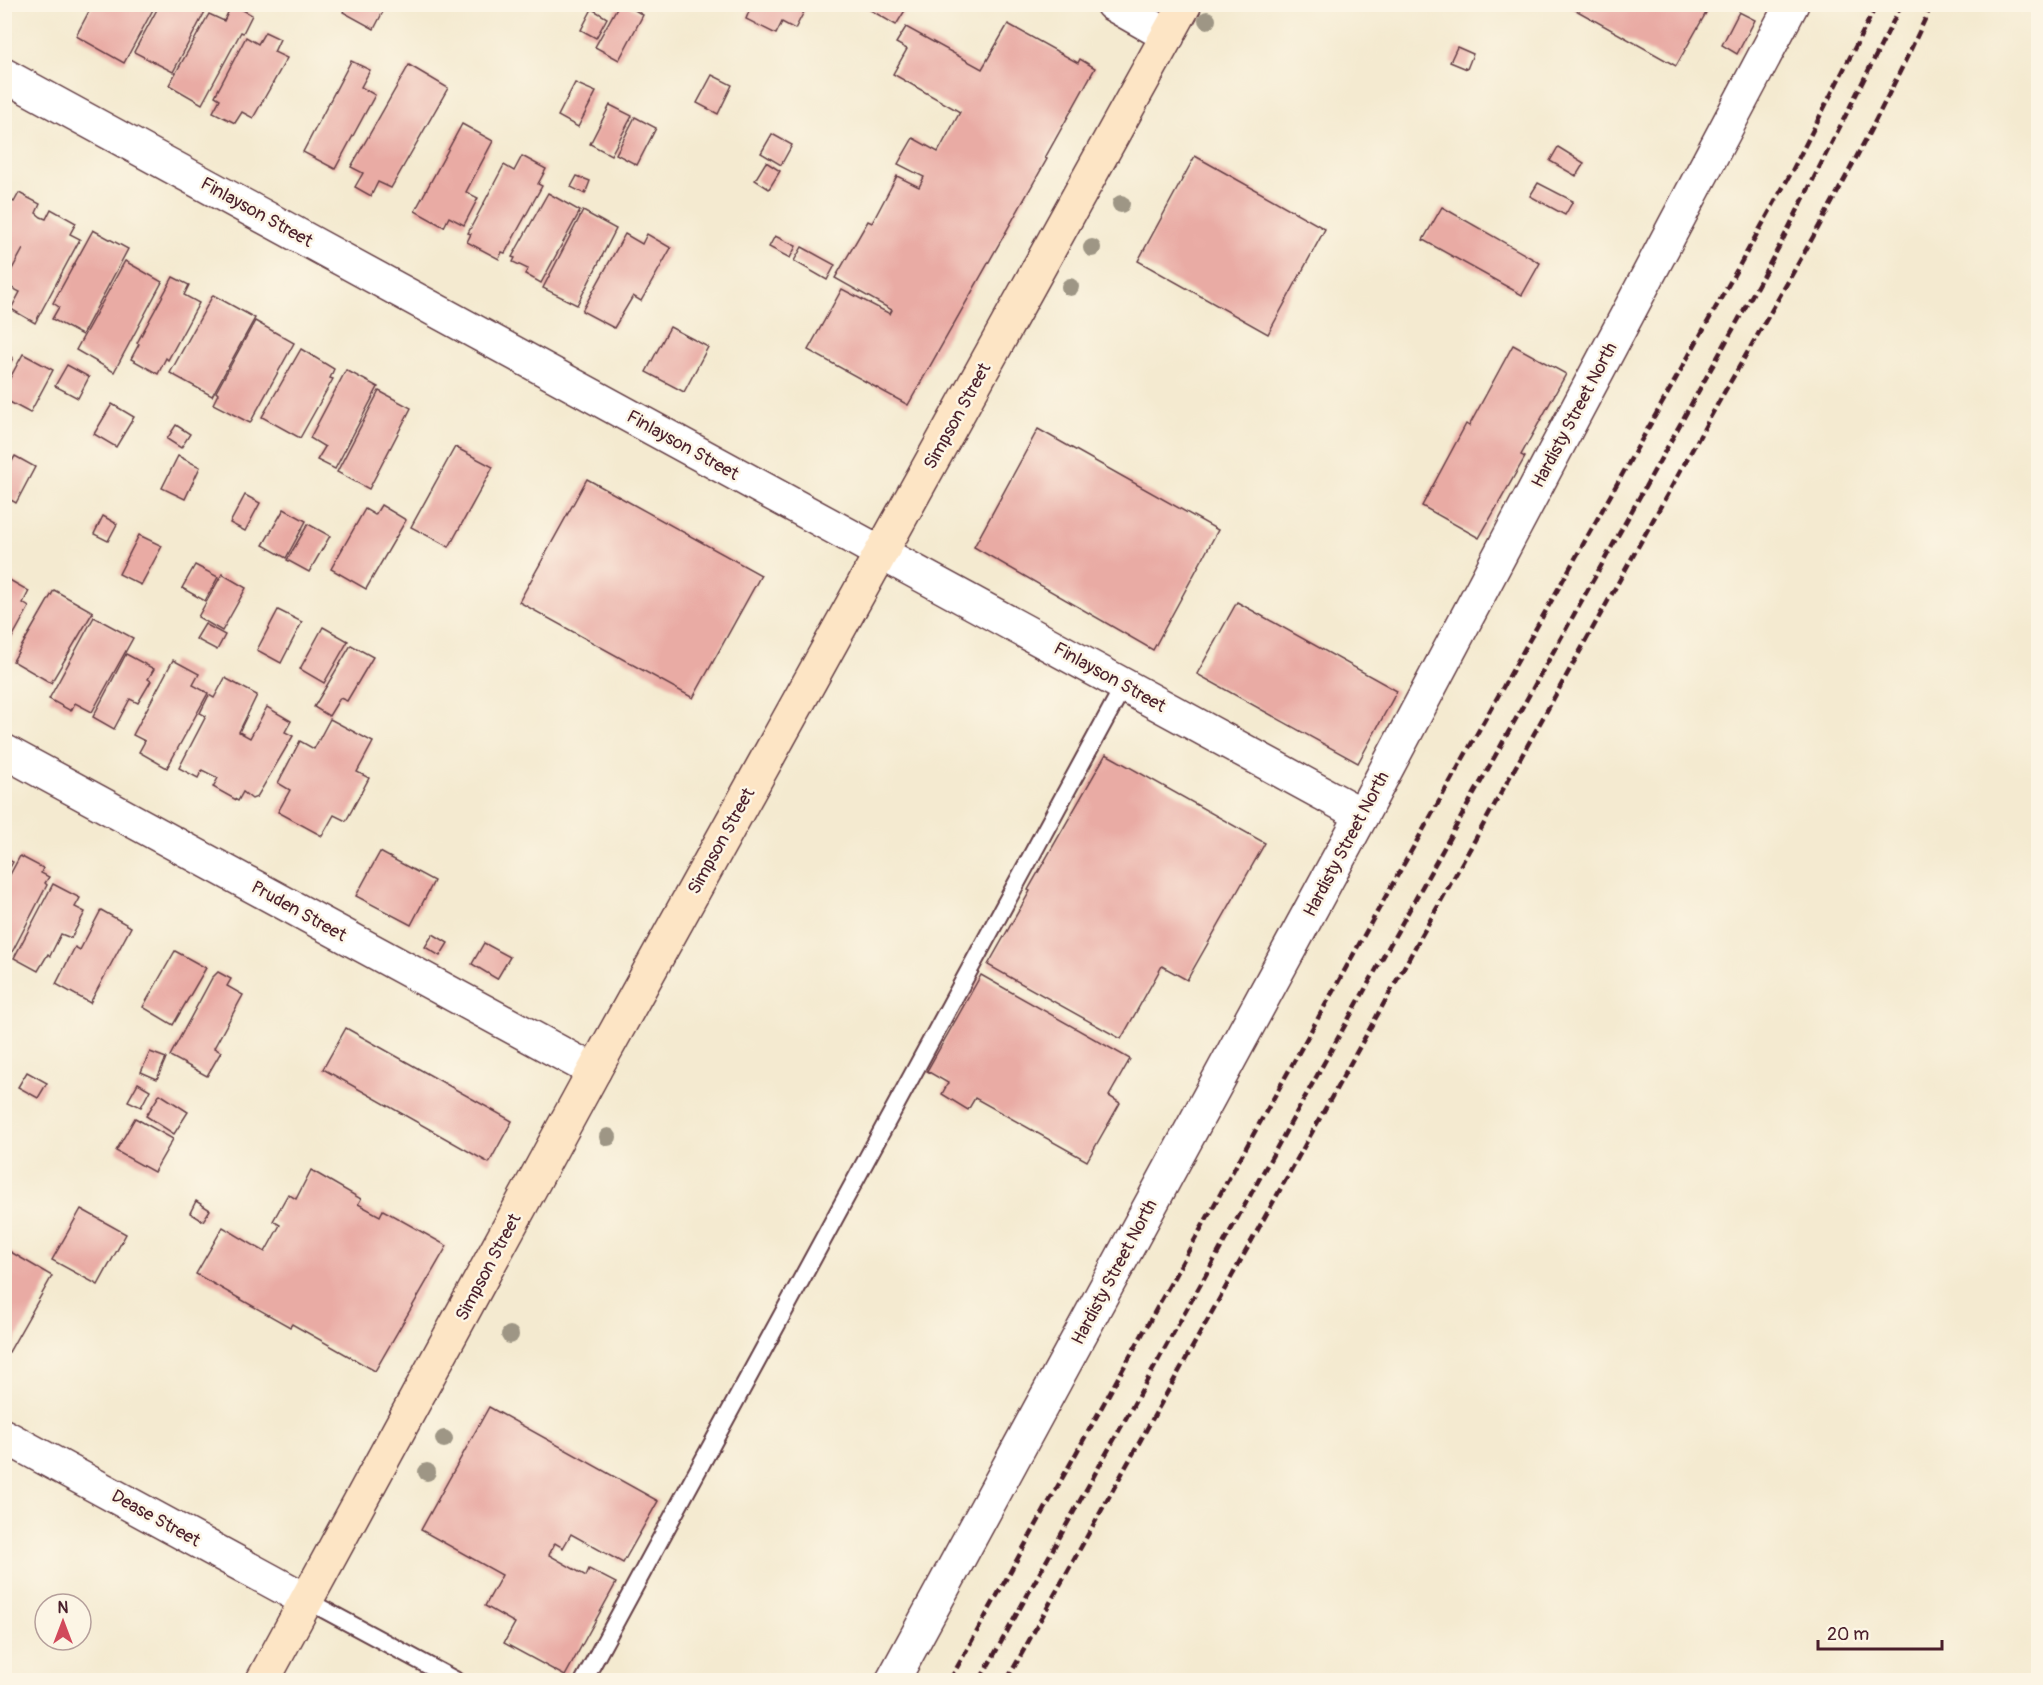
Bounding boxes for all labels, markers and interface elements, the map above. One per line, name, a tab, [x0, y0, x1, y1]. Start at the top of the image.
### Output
street label: Finlayson Street	[197, 172, 318, 253]
street label: Hardisty Street North	[1526, 339, 1622, 492]
street label: Simpson Street	[919, 358, 997, 474]
street label: Finlayson Street	[623, 405, 744, 486]
street label: Finlayson Street	[1050, 637, 1171, 718]
street label: Hardisty Street North	[1298, 768, 1394, 921]
street label: Simpson Street	[683, 783, 761, 899]
street label: Pruden Street	[247, 876, 351, 947]
street label: Hardisty Street North	[1066, 1196, 1162, 1349]
street label: Simpson Street	[451, 1209, 527, 1325]
street label: Dease Street	[107, 1485, 205, 1553]
north arrow	[33, 1592, 93, 1652]
text: N	[58, 1598, 69, 1618]
scale bar	[1818, 1613, 1942, 1651]
text: 20 m	[1827, 1623, 1869, 1646]

